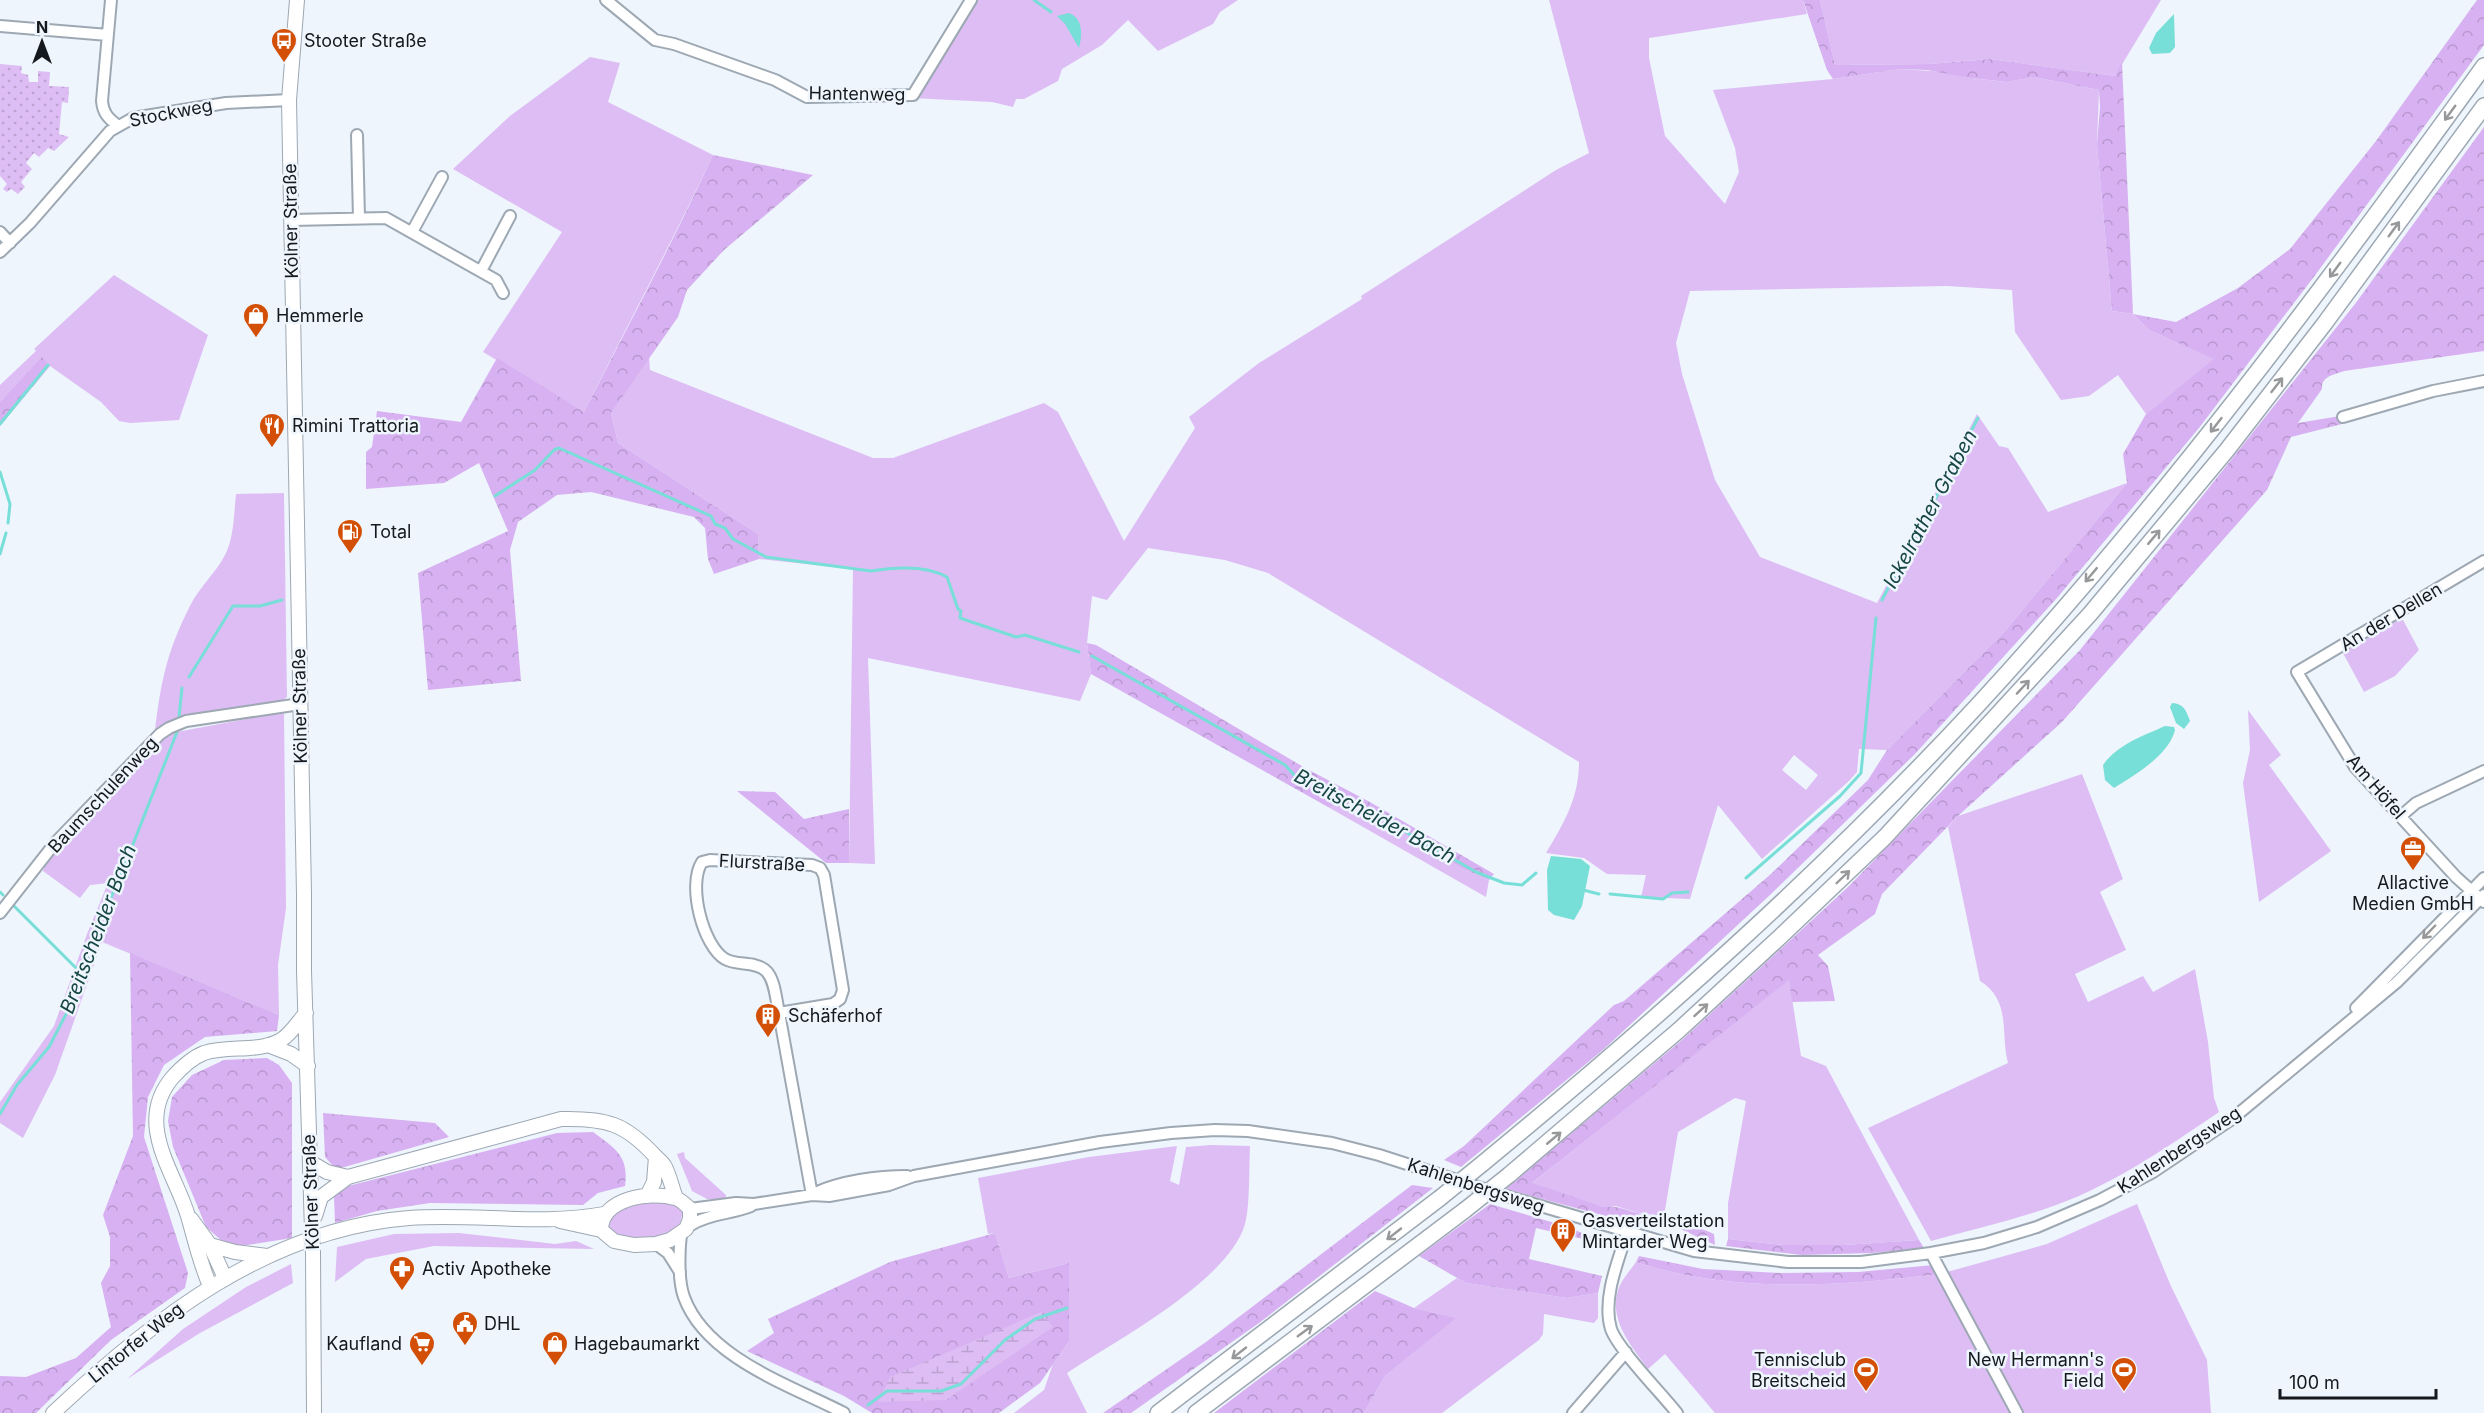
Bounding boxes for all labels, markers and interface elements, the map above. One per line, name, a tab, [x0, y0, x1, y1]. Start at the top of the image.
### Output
north arrow	[12, 12, 72, 72]
text: N	[36, 17, 48, 37]
bus stop icon: Stooter Straße	[269, 26, 299, 64]
place label: Stooter Straße	[304, 30, 427, 51]
street label: Hantenweg	[808, 82, 906, 105]
street label: Stockweg	[128, 94, 214, 131]
one-way arrow	[2444, 105, 2456, 121]
street label: Kölner Straße	[279, 163, 302, 279]
one-way arrow	[2388, 222, 2400, 238]
one-way arrow	[2328, 262, 2341, 278]
shop icon: Hemmerle	[241, 301, 271, 339]
place label: Hemmerle	[276, 305, 364, 326]
one-way arrow	[2270, 377, 2283, 393]
restaurant icon: Rimini Trattoria	[257, 411, 287, 449]
place label: Rimini Trattoria	[292, 415, 419, 436]
one-way arrow	[2210, 417, 2223, 433]
water label: Ickelrather Graben	[1878, 426, 1982, 592]
fuel station icon: Total	[335, 517, 365, 555]
place label: Total	[370, 521, 411, 542]
one-way arrow	[2148, 529, 2161, 545]
one-way arrow	[2085, 567, 2098, 583]
street label: An der Dellen	[2336, 578, 2445, 655]
street label: Kölner Straße	[288, 648, 311, 764]
one-way arrow	[2016, 680, 2030, 695]
street label: Baumschulenweg	[44, 732, 162, 857]
street label: Am Höfel	[2343, 750, 2410, 823]
water label: Breitscheider Bach	[1290, 763, 1460, 869]
office icon: Allactive Medien GmbH	[2398, 834, 2428, 872]
water label: Breitscheider Bach	[55, 841, 141, 1017]
street label: Flurstraße	[718, 850, 806, 875]
one-way arrow	[1836, 870, 1851, 884]
place label: Allactive Medien GmbH	[2352, 872, 2474, 914]
one-way arrow	[2422, 924, 2437, 939]
building icon: Schäferhof	[753, 1001, 783, 1039]
one-way arrow	[1693, 1003, 1708, 1017]
place label: Schäferhof	[788, 1005, 883, 1026]
street label: Kahlenbergsweg	[2113, 1102, 2244, 1197]
one-way arrow	[1545, 1131, 1561, 1144]
street label: Kölner Straße	[298, 1134, 323, 1250]
street label: Kahlenbergsweg	[1405, 1153, 1547, 1218]
place label: Gasverteilstation Mintarder Weg	[1582, 1210, 1725, 1252]
building icon: Gasverteilstation Mintarder Weg	[1548, 1216, 1578, 1254]
one-way arrow	[1386, 1228, 1402, 1240]
pharmacy icon: Activ Apotheke	[387, 1254, 417, 1292]
place label: Activ Apotheke	[422, 1258, 551, 1279]
street label: Lintorfer Weg	[84, 1298, 187, 1387]
public building icon: DHL	[450, 1309, 480, 1347]
place label: DHL	[484, 1313, 521, 1334]
one-way arrow	[1296, 1325, 1312, 1337]
supermarket icon: Kaufland	[407, 1329, 437, 1367]
shop icon: Hagebaumarkt	[540, 1329, 570, 1367]
place label: Kaufland	[326, 1333, 402, 1354]
place label: Hagebaumarkt	[574, 1333, 700, 1354]
one-way arrow	[1232, 1347, 1248, 1359]
place label: Tennisclub Breitscheid	[1751, 1349, 1846, 1391]
place label: New Hermann's Field	[1968, 1349, 2104, 1391]
sports icon: Tennisclub Breitscheid	[1851, 1355, 1881, 1393]
sports icon: New Hermann's Field	[2109, 1355, 2139, 1393]
scale bar	[2280, 1362, 2436, 1400]
text: 100 m	[2289, 1372, 2340, 1393]

